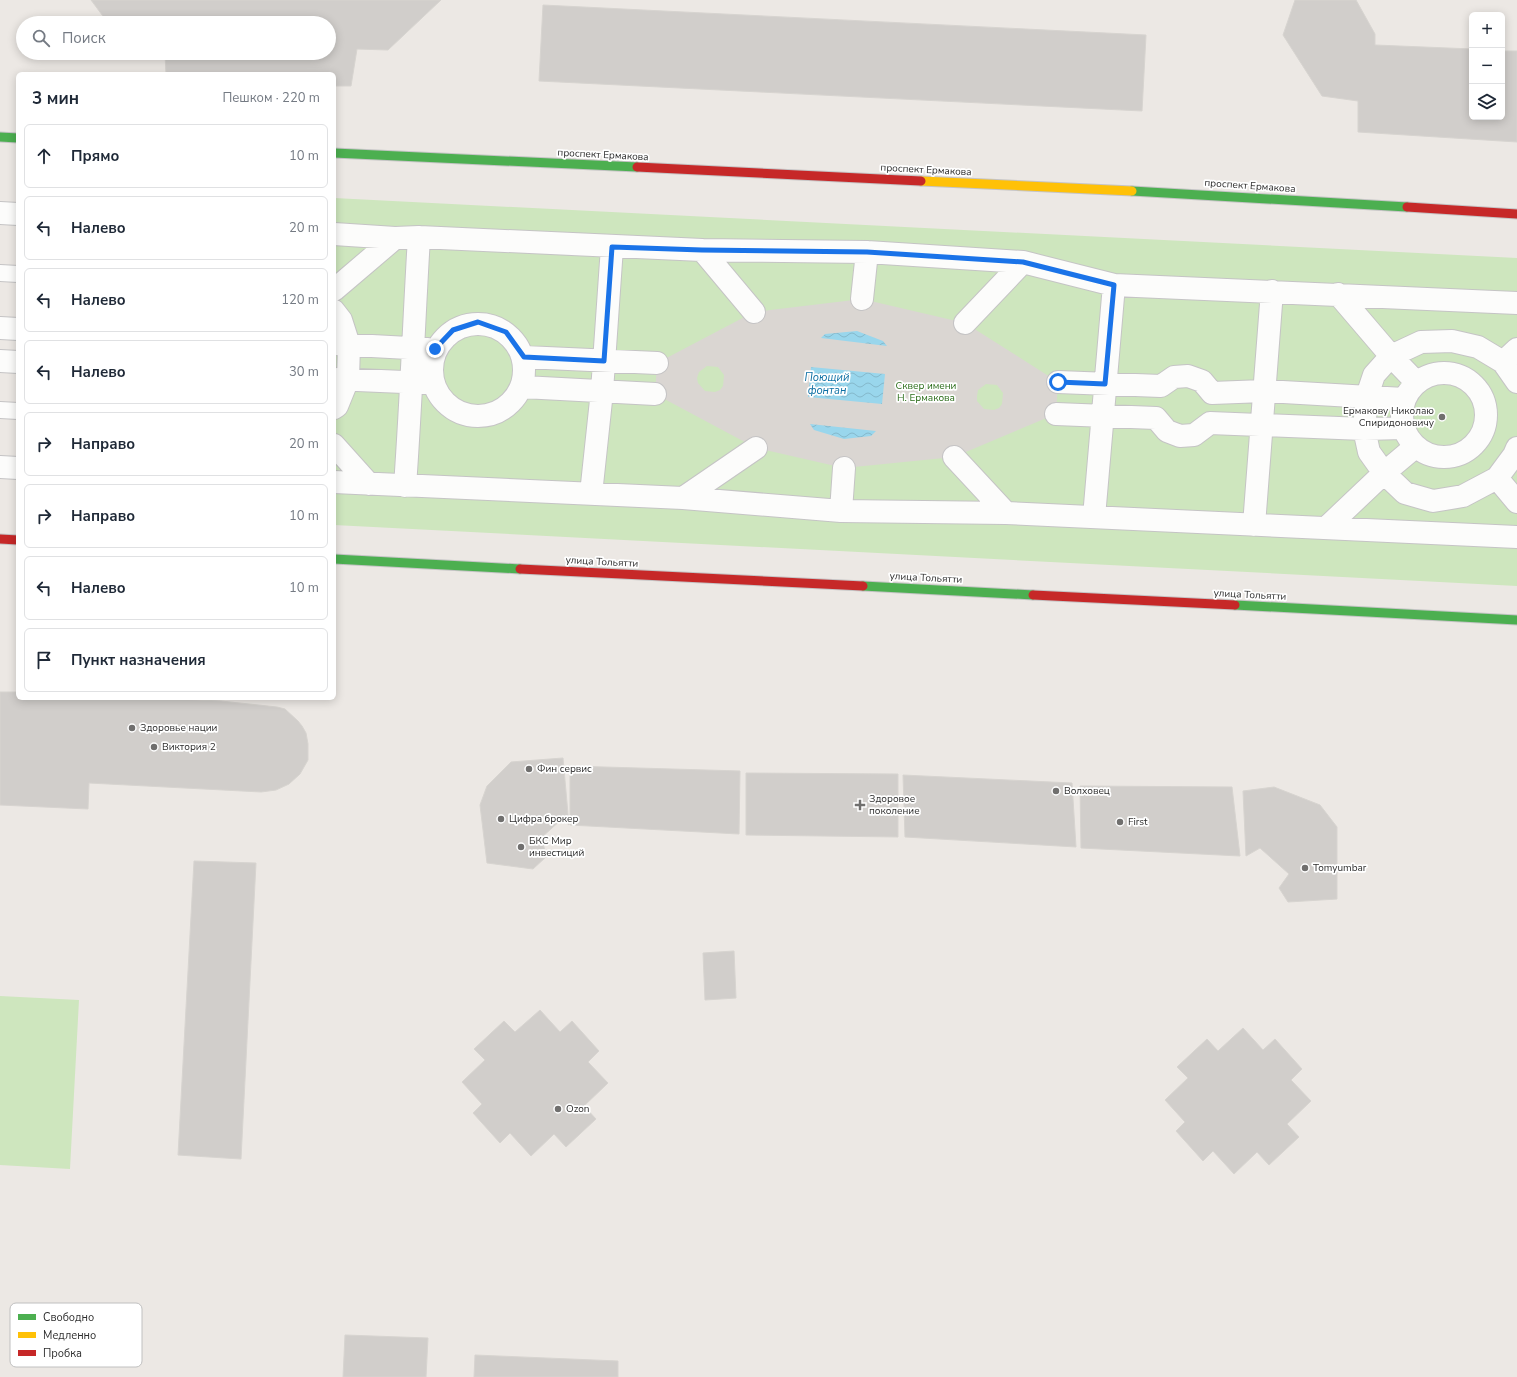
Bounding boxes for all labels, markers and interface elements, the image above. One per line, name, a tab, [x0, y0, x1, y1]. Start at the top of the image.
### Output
map controls	[1469, 12, 1505, 120]
button: +	[1469, 12, 1505, 48]
search box	[16, 16, 336, 60]
icon: search	[30, 27, 52, 49]
text: Поиск	[62, 28, 106, 48]
button: −	[1469, 48, 1505, 84]
button: layers	[1469, 84, 1505, 120]
text: 3 мин	[32, 87, 79, 110]
text: Пешком · 220 m	[222, 89, 320, 107]
icon: ahead	[33, 145, 55, 167]
text: Прямо	[71, 146, 119, 166]
street label: проспект Ермакова	[557, 146, 649, 164]
text: 10 m	[289, 147, 319, 165]
street label: проспект Ермакова	[880, 161, 972, 179]
street label: проспект Ермакова	[1204, 176, 1296, 196]
icon: left	[33, 217, 55, 239]
text: Налево	[71, 218, 126, 238]
text: 20 m	[289, 219, 319, 237]
icon: left	[33, 289, 55, 311]
text: Налево	[71, 290, 126, 310]
text: 120 m	[281, 291, 319, 309]
route end	[426, 340, 444, 358]
icon: left	[33, 361, 55, 383]
text: Налево	[71, 362, 126, 382]
text: 30 m	[289, 363, 319, 381]
water label: Поющий фонтан	[805, 370, 849, 398]
route start	[1049, 373, 1067, 391]
park label: Сквер имени Н. Ермакова	[896, 379, 957, 405]
place label: Ермакову Николаю Спиридоновичу	[1343, 404, 1435, 430]
marker: Ермакову Николаю Спиридоновичу	[1437, 412, 1447, 422]
icon: right	[33, 433, 55, 455]
text: Направо	[71, 434, 135, 454]
text: 20 m	[289, 435, 319, 453]
icon: right	[33, 505, 55, 527]
text: Направо	[71, 506, 135, 526]
text: 10 m	[289, 507, 319, 525]
street label: улица Тольятти	[565, 553, 639, 571]
street label: улица Тольятти	[889, 569, 963, 587]
icon: left	[33, 577, 55, 599]
text: Налево	[71, 578, 126, 598]
text: 10 m	[289, 579, 319, 597]
street label: улица Тольятти	[1213, 586, 1287, 604]
icon: arrive	[33, 649, 55, 671]
text: Пункт назначения	[71, 650, 206, 670]
place label: Здоровье нации	[140, 721, 217, 735]
marker: Здоровье нации	[127, 723, 137, 733]
place label: Виктория 2	[162, 740, 216, 754]
marker: Виктория 2	[149, 742, 159, 752]
place label: Фин сервис	[537, 762, 592, 776]
marker: Фин сервис	[524, 764, 534, 774]
place label: Волховец	[1064, 784, 1110, 798]
marker: Волховец	[1051, 786, 1061, 796]
place label: Здоровое поколение	[869, 792, 920, 818]
marker: Здоровое поколение	[854, 799, 866, 811]
place label: Цифра брокер	[509, 812, 579, 826]
marker: Цифра брокер	[496, 814, 506, 824]
place label: First	[1128, 815, 1148, 829]
marker: First	[1115, 817, 1125, 827]
place label: БКС Мир инвестиций	[529, 834, 584, 860]
marker: БКС Мир инвестиций	[516, 842, 526, 852]
place label: Tomyumbar	[1313, 861, 1367, 875]
marker: Tomyumbar	[1300, 863, 1310, 873]
place label: Ozon	[566, 1102, 589, 1116]
marker: Ozon	[553, 1104, 563, 1114]
legend	[10, 1303, 142, 1367]
text: Свободно	[43, 1310, 94, 1325]
text: Медленно	[43, 1328, 96, 1343]
text: Пробка	[43, 1346, 82, 1361]

